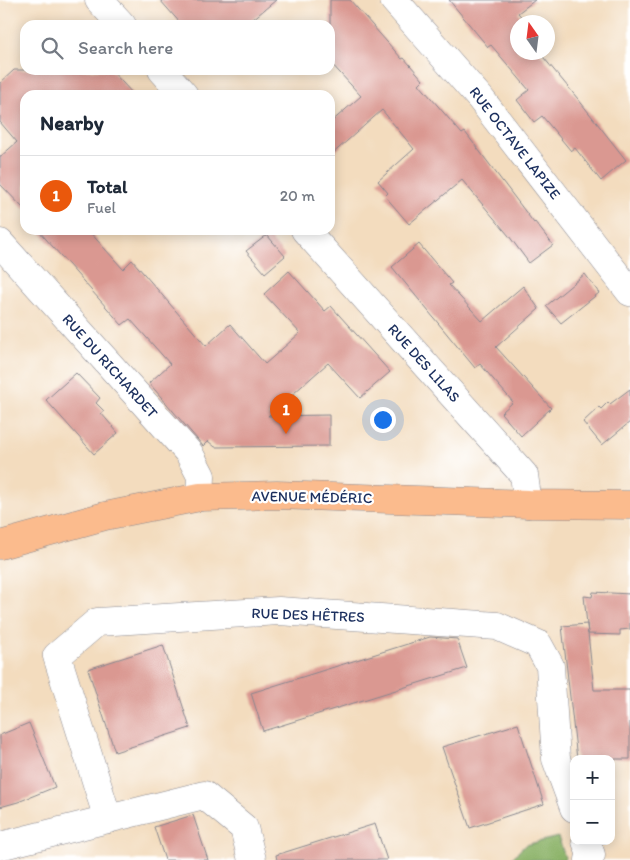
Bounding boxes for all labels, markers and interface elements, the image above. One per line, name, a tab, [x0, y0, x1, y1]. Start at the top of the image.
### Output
north arrow	[510, 15, 555, 60]
search box	[20, 20, 335, 75]
icon: search	[38, 34, 66, 62]
text: Search here	[78, 36, 173, 59]
street label: RUE OCTAVE LAPIZE	[465, 83, 565, 203]
text: Nearby	[40, 110, 104, 135]
text: Total	[87, 175, 127, 198]
text: 1	[52, 186, 60, 205]
text: 20 m	[280, 186, 315, 205]
text: Fuel	[87, 198, 116, 217]
street label: RUE DU RICHARDET	[58, 310, 162, 422]
street label: RUE DES LILAS	[384, 320, 464, 406]
pin: 1	[270, 393, 302, 434]
your location	[370, 407, 396, 433]
street label: AVENUE MÉDÉRIC	[251, 487, 373, 507]
street label: RUE DES HÊTRES	[251, 604, 365, 626]
map controls	[570, 755, 615, 845]
button: +	[570, 755, 615, 800]
button: −	[570, 800, 615, 845]

